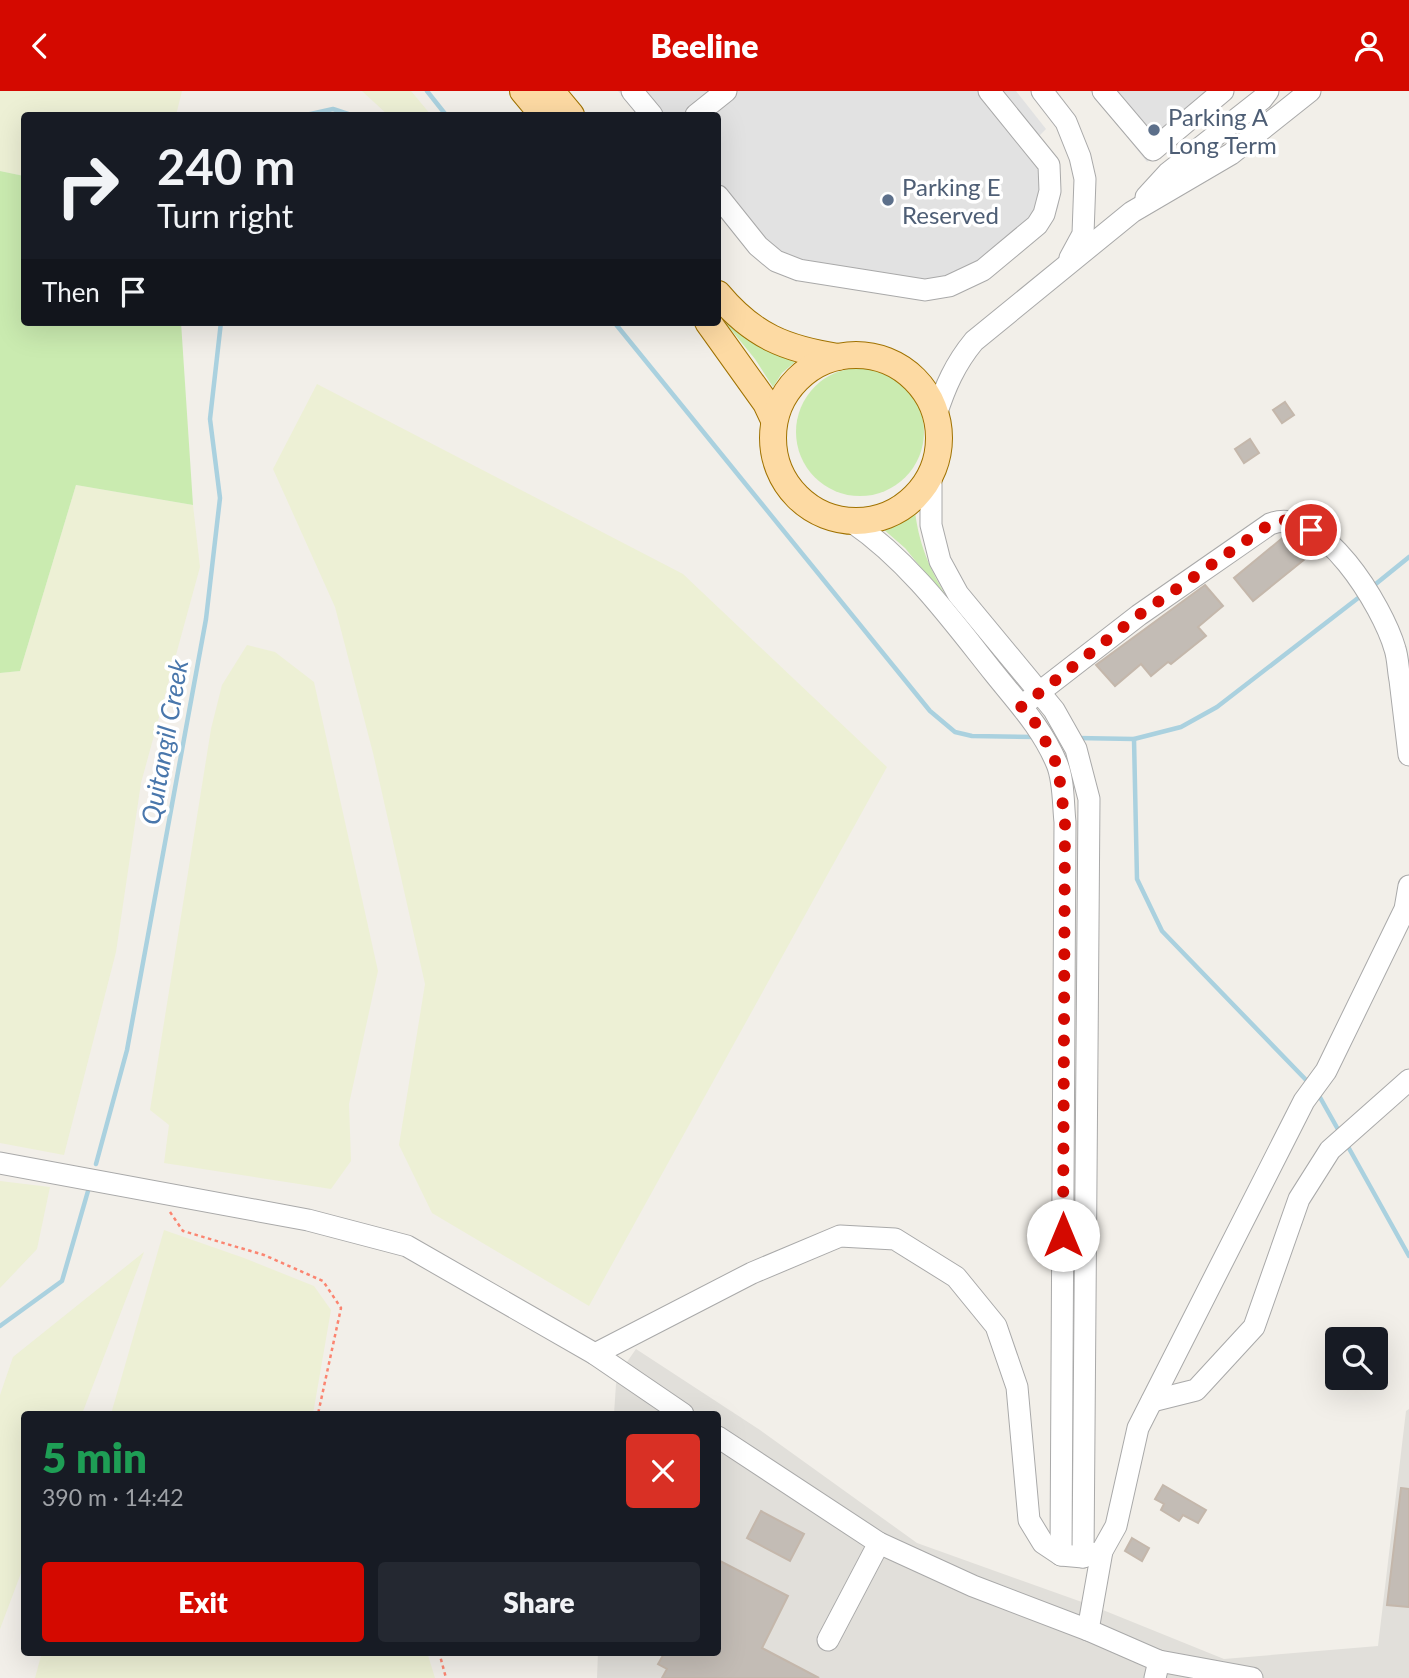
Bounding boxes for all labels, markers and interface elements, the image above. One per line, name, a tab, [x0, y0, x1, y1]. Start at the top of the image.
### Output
text: Beeline	[650, 26, 759, 65]
icon: back	[21, 27, 59, 65]
icon: person	[1350, 27, 1388, 65]
place label: Parking A Long Term	[1168, 102, 1277, 159]
marker: Parking A Long Term	[1146, 122, 1162, 138]
text: 240 m	[157, 137, 295, 195]
icon: right	[42, 140, 133, 231]
place label: Parking E Reserved	[902, 172, 1001, 229]
marker: Parking E Reserved	[880, 192, 896, 208]
text: Turn right	[157, 196, 293, 235]
icon: arrive	[114, 273, 152, 311]
text: Then	[42, 276, 100, 308]
pin	[1281, 500, 1341, 560]
icon: arrive	[1292, 511, 1330, 549]
water label: Quitangil Creek	[134, 656, 194, 827]
position arrow	[1026, 1198, 1100, 1272]
map controls	[1325, 1327, 1388, 1390]
button: search	[1325, 1327, 1388, 1390]
text: 5 min	[42, 1432, 147, 1482]
button: close	[626, 1434, 700, 1508]
text: 390 m · 14:42	[42, 1483, 184, 1511]
button: Exit	[42, 1562, 364, 1642]
button: Share	[378, 1562, 700, 1642]

